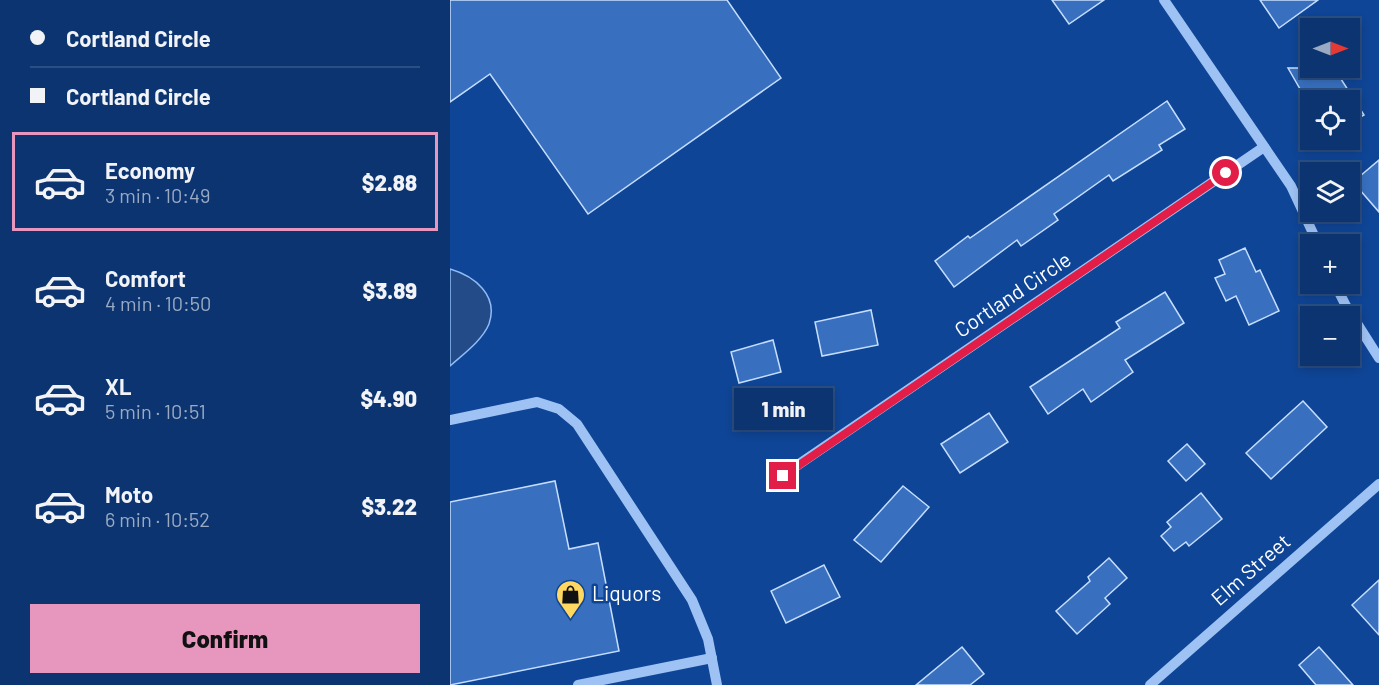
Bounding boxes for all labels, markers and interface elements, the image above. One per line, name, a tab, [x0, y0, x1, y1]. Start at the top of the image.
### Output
north arrow	[1300, 18, 1360, 78]
map controls	[1300, 18, 1360, 366]
text: Cortland Circle	[66, 25, 211, 51]
text: Cortland Circle	[66, 83, 211, 109]
button: locate	[1300, 90, 1360, 150]
icon: car	[33, 155, 87, 209]
text: Economy	[105, 157, 195, 183]
route start	[1212, 159, 1239, 186]
button: layers	[1300, 162, 1360, 222]
text: $2.88	[362, 169, 417, 195]
text: 3 min · 10:49	[105, 183, 210, 207]
button: +	[1300, 234, 1360, 294]
street label: Cortland Circle	[949, 246, 1075, 342]
icon: car	[33, 263, 87, 317]
text: Comfort	[105, 265, 186, 291]
text: $3.89	[363, 277, 417, 303]
text: 4 min · 10:50	[105, 291, 211, 315]
button: −	[1300, 306, 1360, 366]
icon: car	[33, 371, 87, 425]
text: XL	[105, 373, 131, 399]
text: $4.90	[360, 385, 417, 411]
callout: 1 min	[734, 389, 832, 431]
text: 1 min	[762, 397, 805, 421]
text: 5 min · 10:51	[105, 399, 206, 423]
route end	[769, 462, 796, 489]
icon: car	[33, 479, 87, 533]
text: Moto	[105, 481, 153, 507]
text: $3.22	[361, 493, 417, 519]
text: 6 min · 10:52	[105, 507, 210, 531]
street label: Elm Street	[1205, 528, 1295, 610]
shop icon: Liquors	[555, 578, 587, 620]
place label: Liquors	[592, 580, 661, 605]
button: Confirm	[30, 604, 420, 673]

